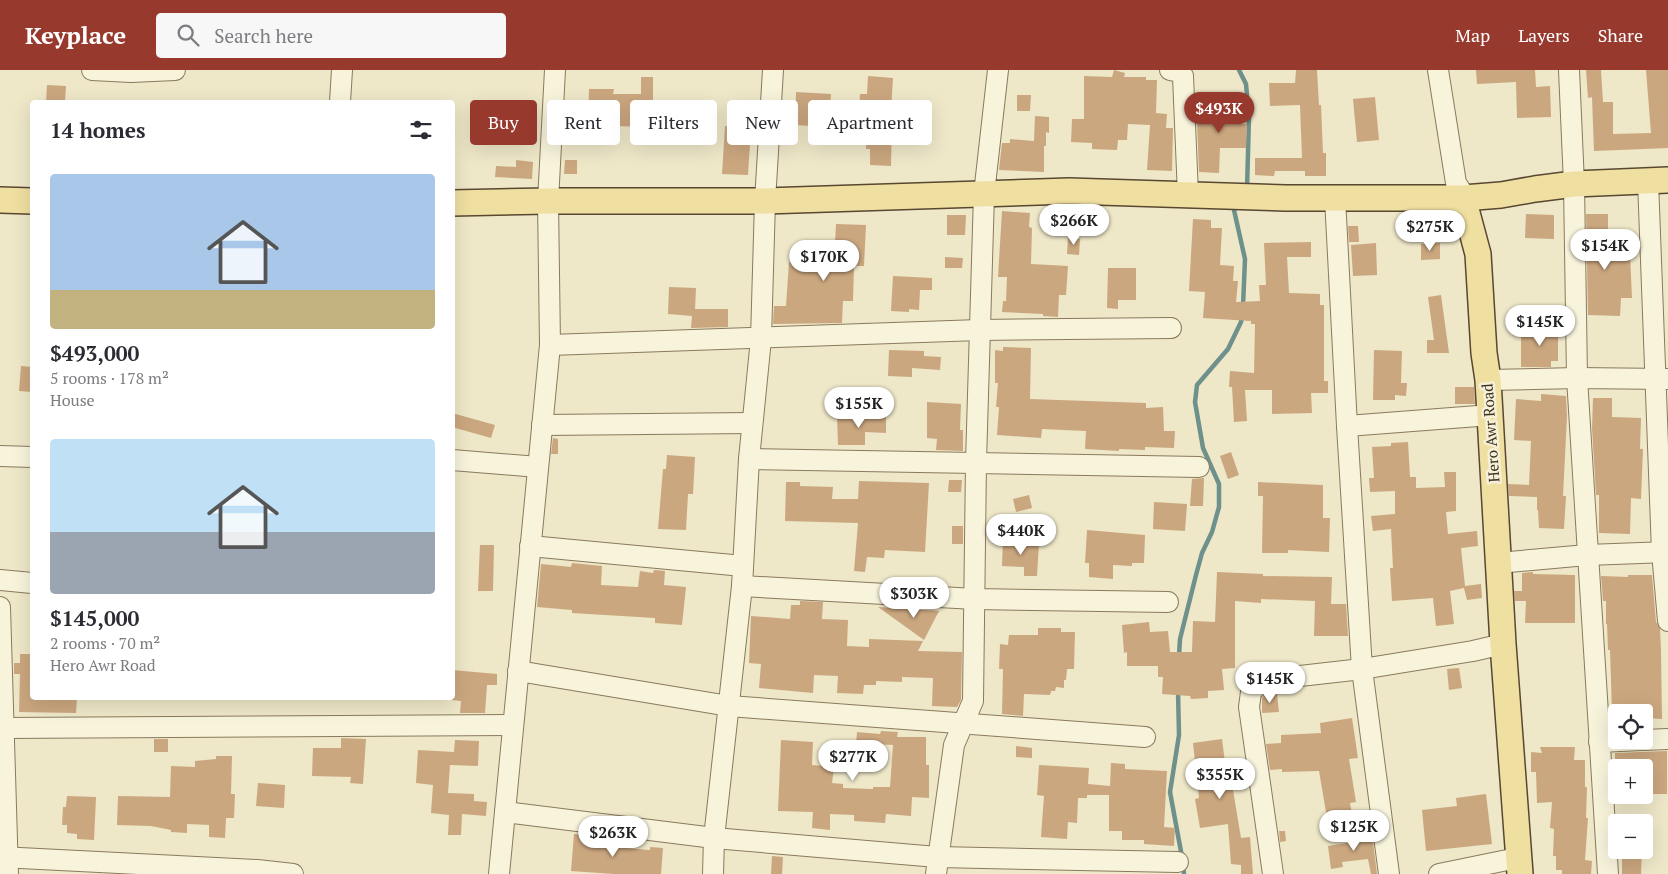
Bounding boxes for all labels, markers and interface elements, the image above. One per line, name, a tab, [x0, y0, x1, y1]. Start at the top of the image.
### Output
search box	[156, 13, 506, 58]
text: Keyplace	[25, 19, 126, 51]
icon: search	[174, 21, 202, 49]
text: Search here	[214, 23, 313, 48]
text: Map	[1455, 23, 1490, 47]
text: Layers	[1518, 23, 1570, 47]
text: Share	[1598, 23, 1643, 47]
pin: $493K	[1184, 92, 1254, 134]
text: $493K	[1195, 97, 1243, 119]
chip: Buy	[470, 100, 537, 145]
chip: Rent	[547, 100, 620, 145]
chip: Filters	[630, 100, 717, 145]
chip: New	[727, 100, 798, 145]
chip: Apartment	[808, 100, 932, 145]
text: 14 homes	[50, 116, 146, 144]
icon: filters	[407, 116, 435, 144]
pin: $266K	[1039, 204, 1109, 246]
icon: home	[198, 207, 288, 297]
text: $266K	[1050, 209, 1098, 231]
pin: $275K	[1395, 210, 1465, 252]
text: $275K	[1406, 215, 1454, 237]
pin: $154K	[1570, 228, 1640, 271]
text: $154K	[1581, 234, 1629, 256]
pin: $170K	[789, 240, 859, 282]
text: $170K	[800, 245, 848, 267]
pin: $145K	[1505, 304, 1575, 347]
text: $145K	[1516, 310, 1564, 332]
text: $493,000	[50, 339, 139, 367]
text: 5 rooms · 178 m²	[50, 367, 169, 389]
street label: Hero Awr Road	[1477, 383, 1503, 483]
pin: $155K	[824, 386, 894, 429]
text: House	[50, 389, 95, 411]
text: $155K	[835, 392, 883, 414]
icon: home	[198, 472, 288, 562]
pin: $440K	[986, 514, 1056, 556]
text: $440K	[997, 519, 1045, 541]
pin: $303K	[879, 576, 949, 619]
text: $303K	[890, 582, 938, 604]
text: $145,000	[50, 604, 139, 632]
text: 2 rooms · 70 m²	[50, 632, 160, 654]
text: Hero Awr Road	[50, 654, 156, 676]
pin: $145K	[1235, 662, 1305, 704]
text: $145K	[1246, 667, 1294, 689]
map controls	[1608, 704, 1653, 859]
button: locate	[1608, 704, 1653, 749]
pin: $277K	[818, 740, 888, 782]
text: $277K	[829, 745, 877, 767]
pin: $355K	[1185, 758, 1255, 800]
button: +	[1608, 759, 1653, 804]
text: $355K	[1196, 763, 1244, 785]
pin: $125K	[1319, 810, 1389, 852]
button: −	[1608, 814, 1653, 859]
text: $125K	[1330, 815, 1378, 837]
pin: $263K	[578, 816, 648, 858]
text: $263K	[589, 821, 637, 843]

